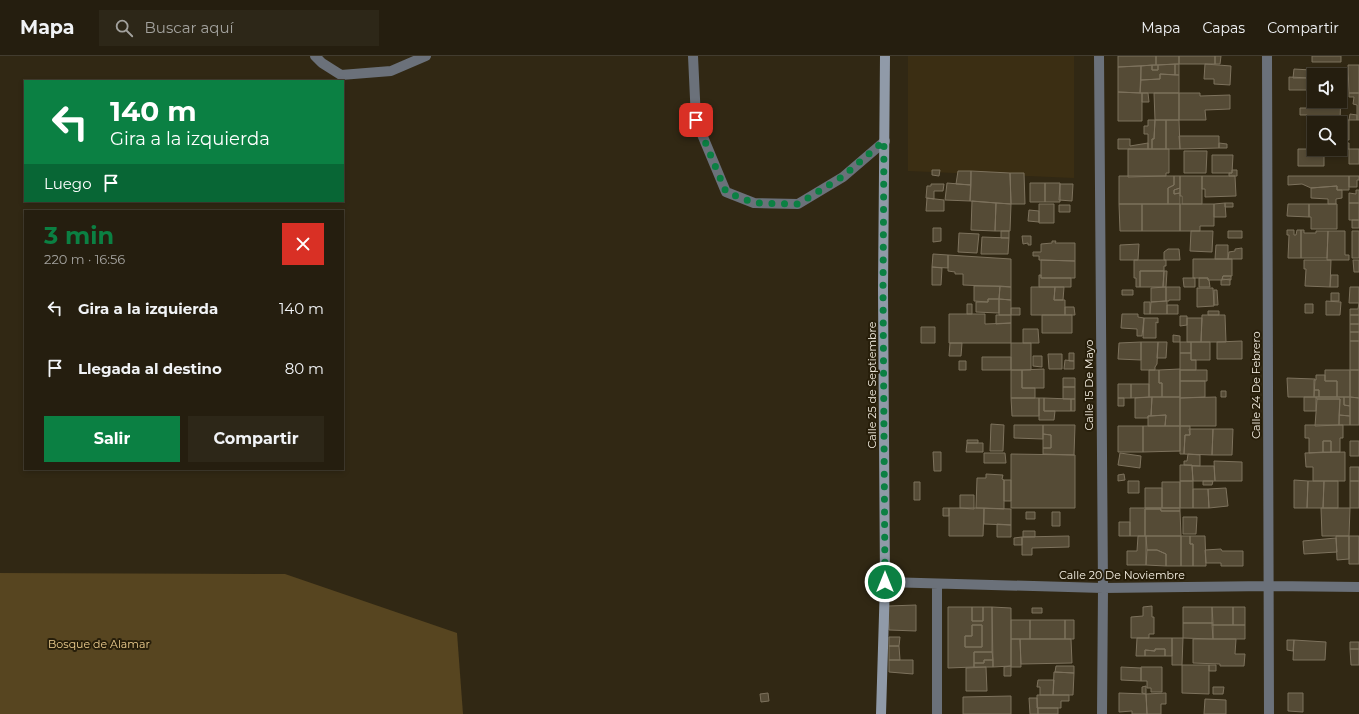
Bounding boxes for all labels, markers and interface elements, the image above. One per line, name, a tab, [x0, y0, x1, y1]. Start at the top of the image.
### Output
search box	[99, 10, 379, 46]
text: Mapa	[20, 16, 75, 39]
icon: search	[113, 17, 135, 39]
text: Buscar aquí	[145, 18, 234, 37]
text: Mapa	[1141, 19, 1181, 37]
text: Capas	[1203, 19, 1245, 37]
text: Compartir	[1267, 19, 1339, 37]
map controls	[1307, 68, 1347, 156]
button: sound	[1307, 68, 1347, 108]
text: 140 m	[110, 94, 197, 128]
icon: left	[44, 96, 96, 148]
pin	[679, 103, 713, 137]
icon: arrive	[685, 109, 707, 131]
button: search	[1307, 116, 1347, 156]
text: Gira a la izquierda	[110, 128, 270, 150]
icon: arrive	[100, 172, 122, 194]
text: Luego	[44, 174, 92, 193]
text: 3 min	[44, 221, 114, 250]
button: close	[282, 223, 324, 265]
text: 220 m · 16:56	[44, 251, 125, 267]
icon: left	[44, 297, 66, 319]
text: Gira a la izquierda	[78, 299, 218, 318]
text: 140 m	[279, 299, 324, 318]
street label: Calle 25 de Septiembre	[865, 321, 879, 448]
street label: Calle 24 De Febrero	[1249, 331, 1263, 439]
street label: Calle 15 De Mayo	[1082, 339, 1096, 430]
icon: arrive	[44, 357, 66, 379]
text: Llegada al destino	[78, 359, 222, 378]
text: 80 m	[285, 359, 324, 378]
button: Salir	[44, 416, 180, 462]
button: Compartir	[188, 416, 324, 462]
position arrow	[864, 561, 906, 603]
street label: Calle 20 De Noviembre	[1059, 568, 1185, 582]
park label: Bosque de Alamar	[48, 637, 150, 651]

